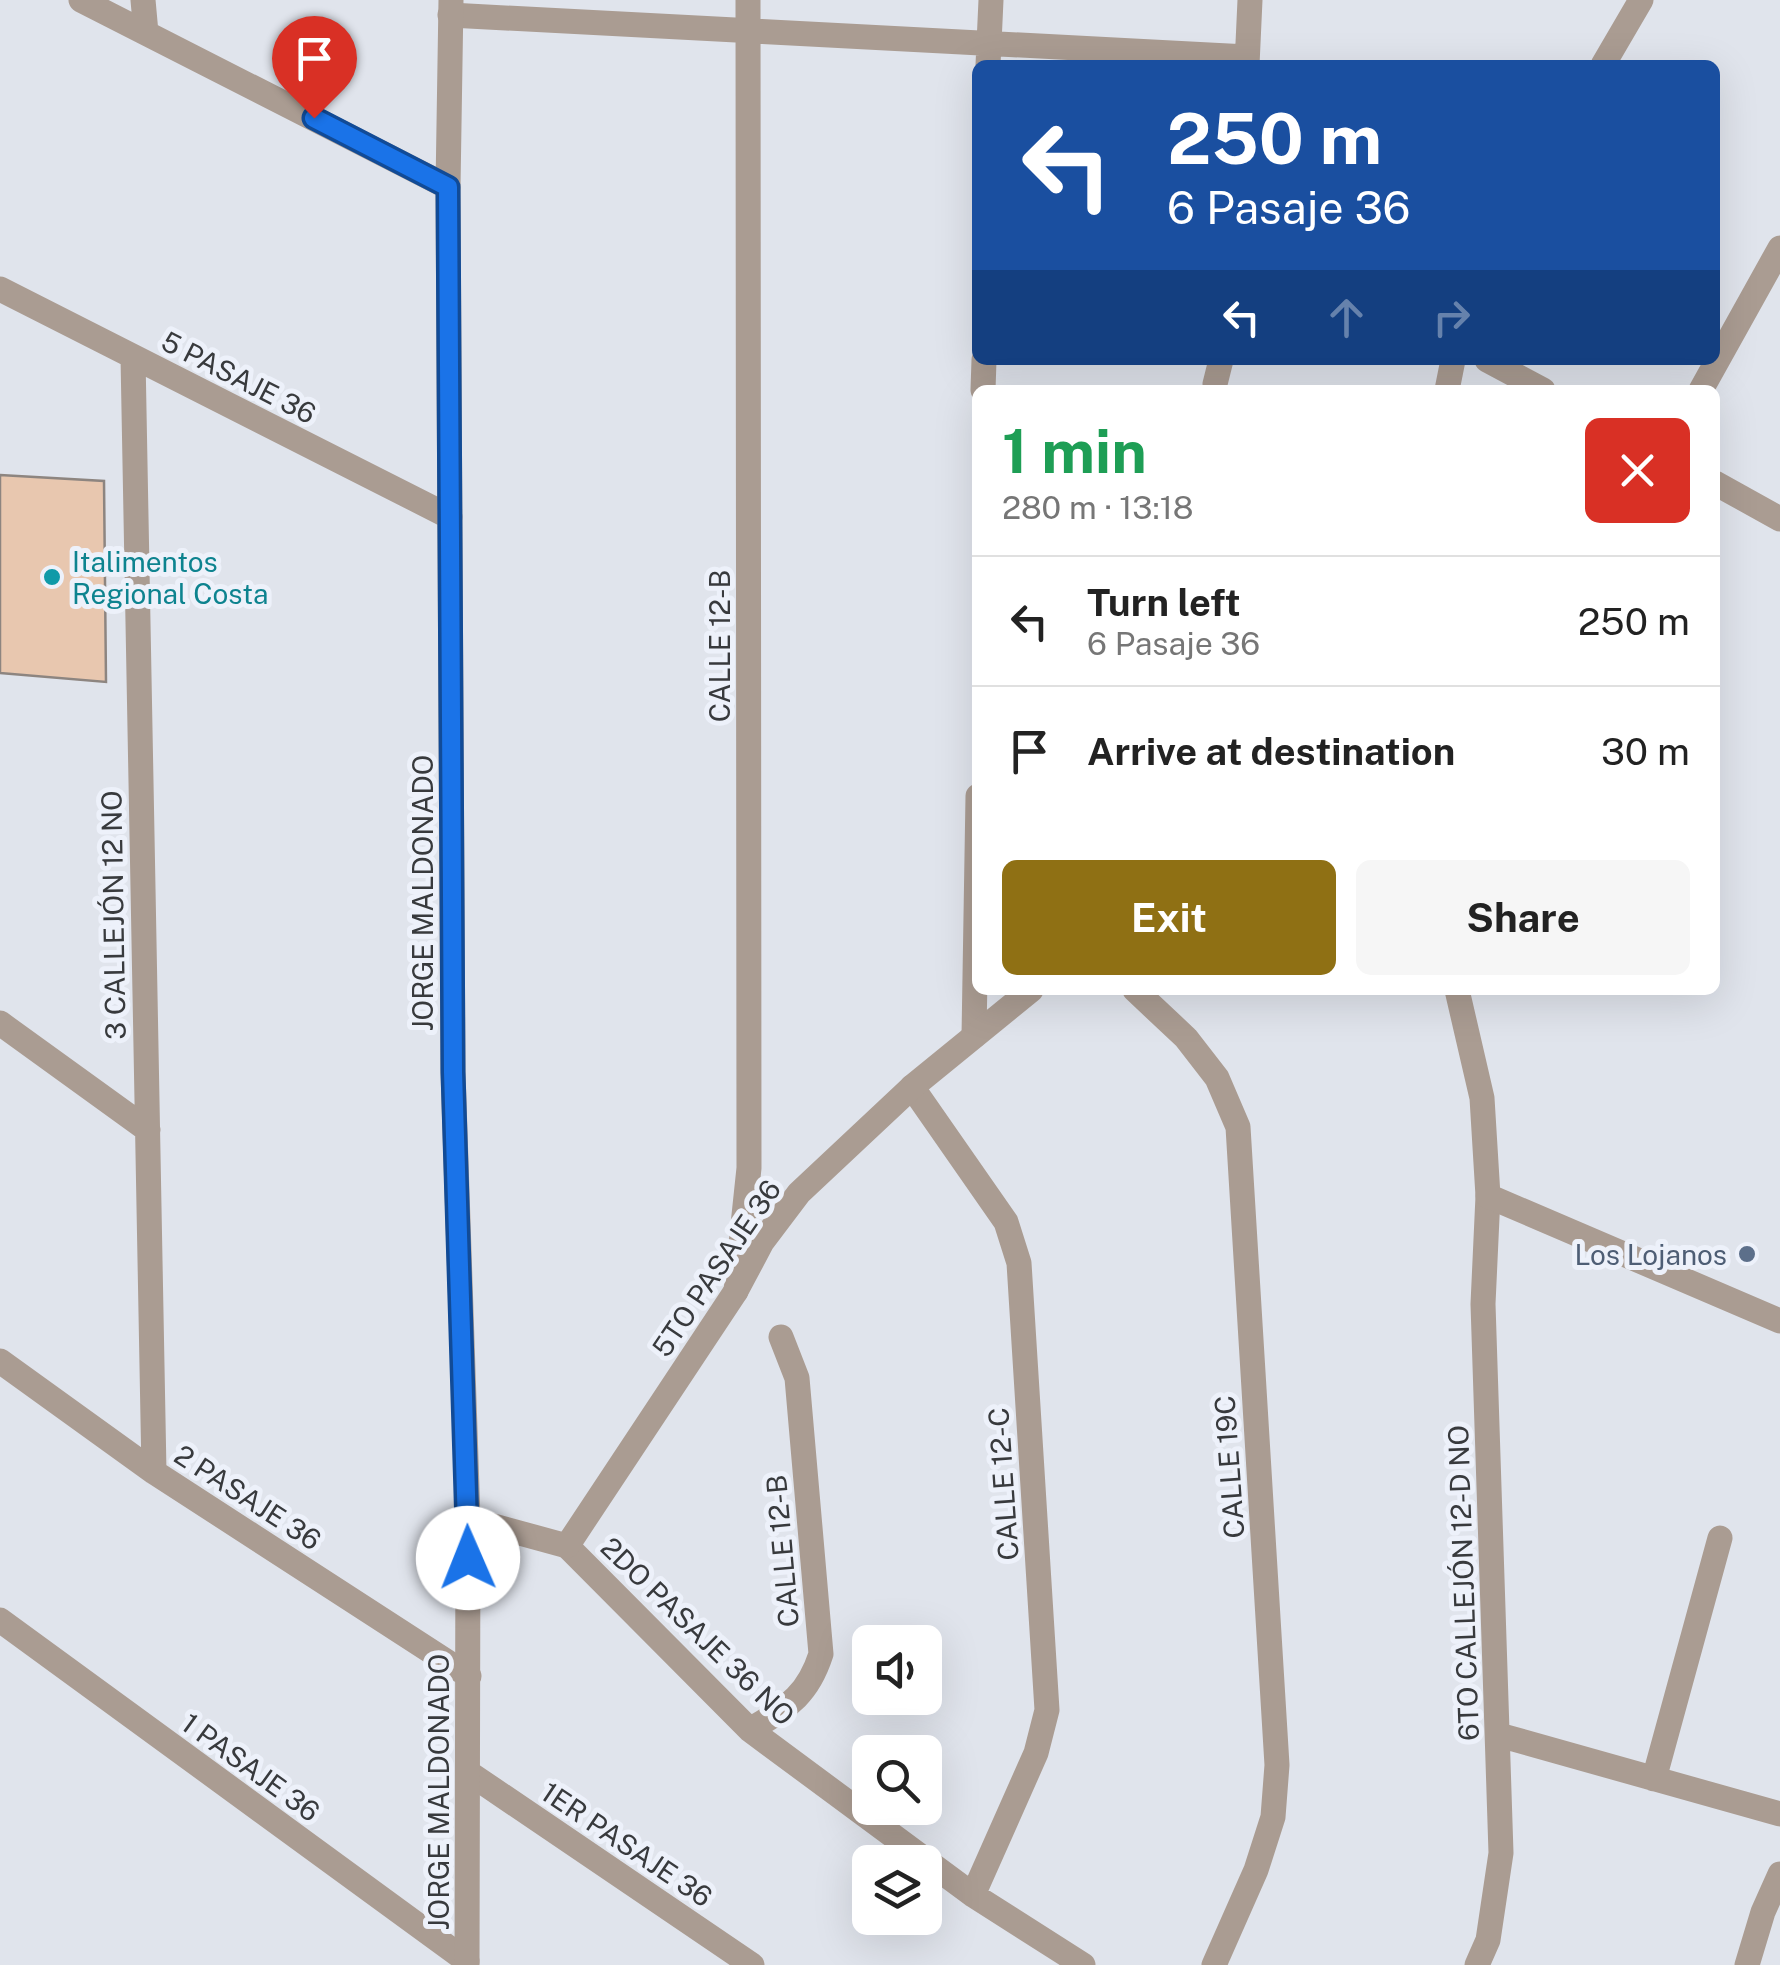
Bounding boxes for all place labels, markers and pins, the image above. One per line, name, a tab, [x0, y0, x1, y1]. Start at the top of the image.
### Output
pin	[272, 16, 357, 119]
place label: Italimentos Regional Costa	[72, 545, 268, 610]
marker: Italimentos Regional Costa	[41, 566, 63, 588]
place label: Los Lojanos	[1574, 1238, 1727, 1271]
marker: Los Lojanos	[1736, 1243, 1758, 1265]

